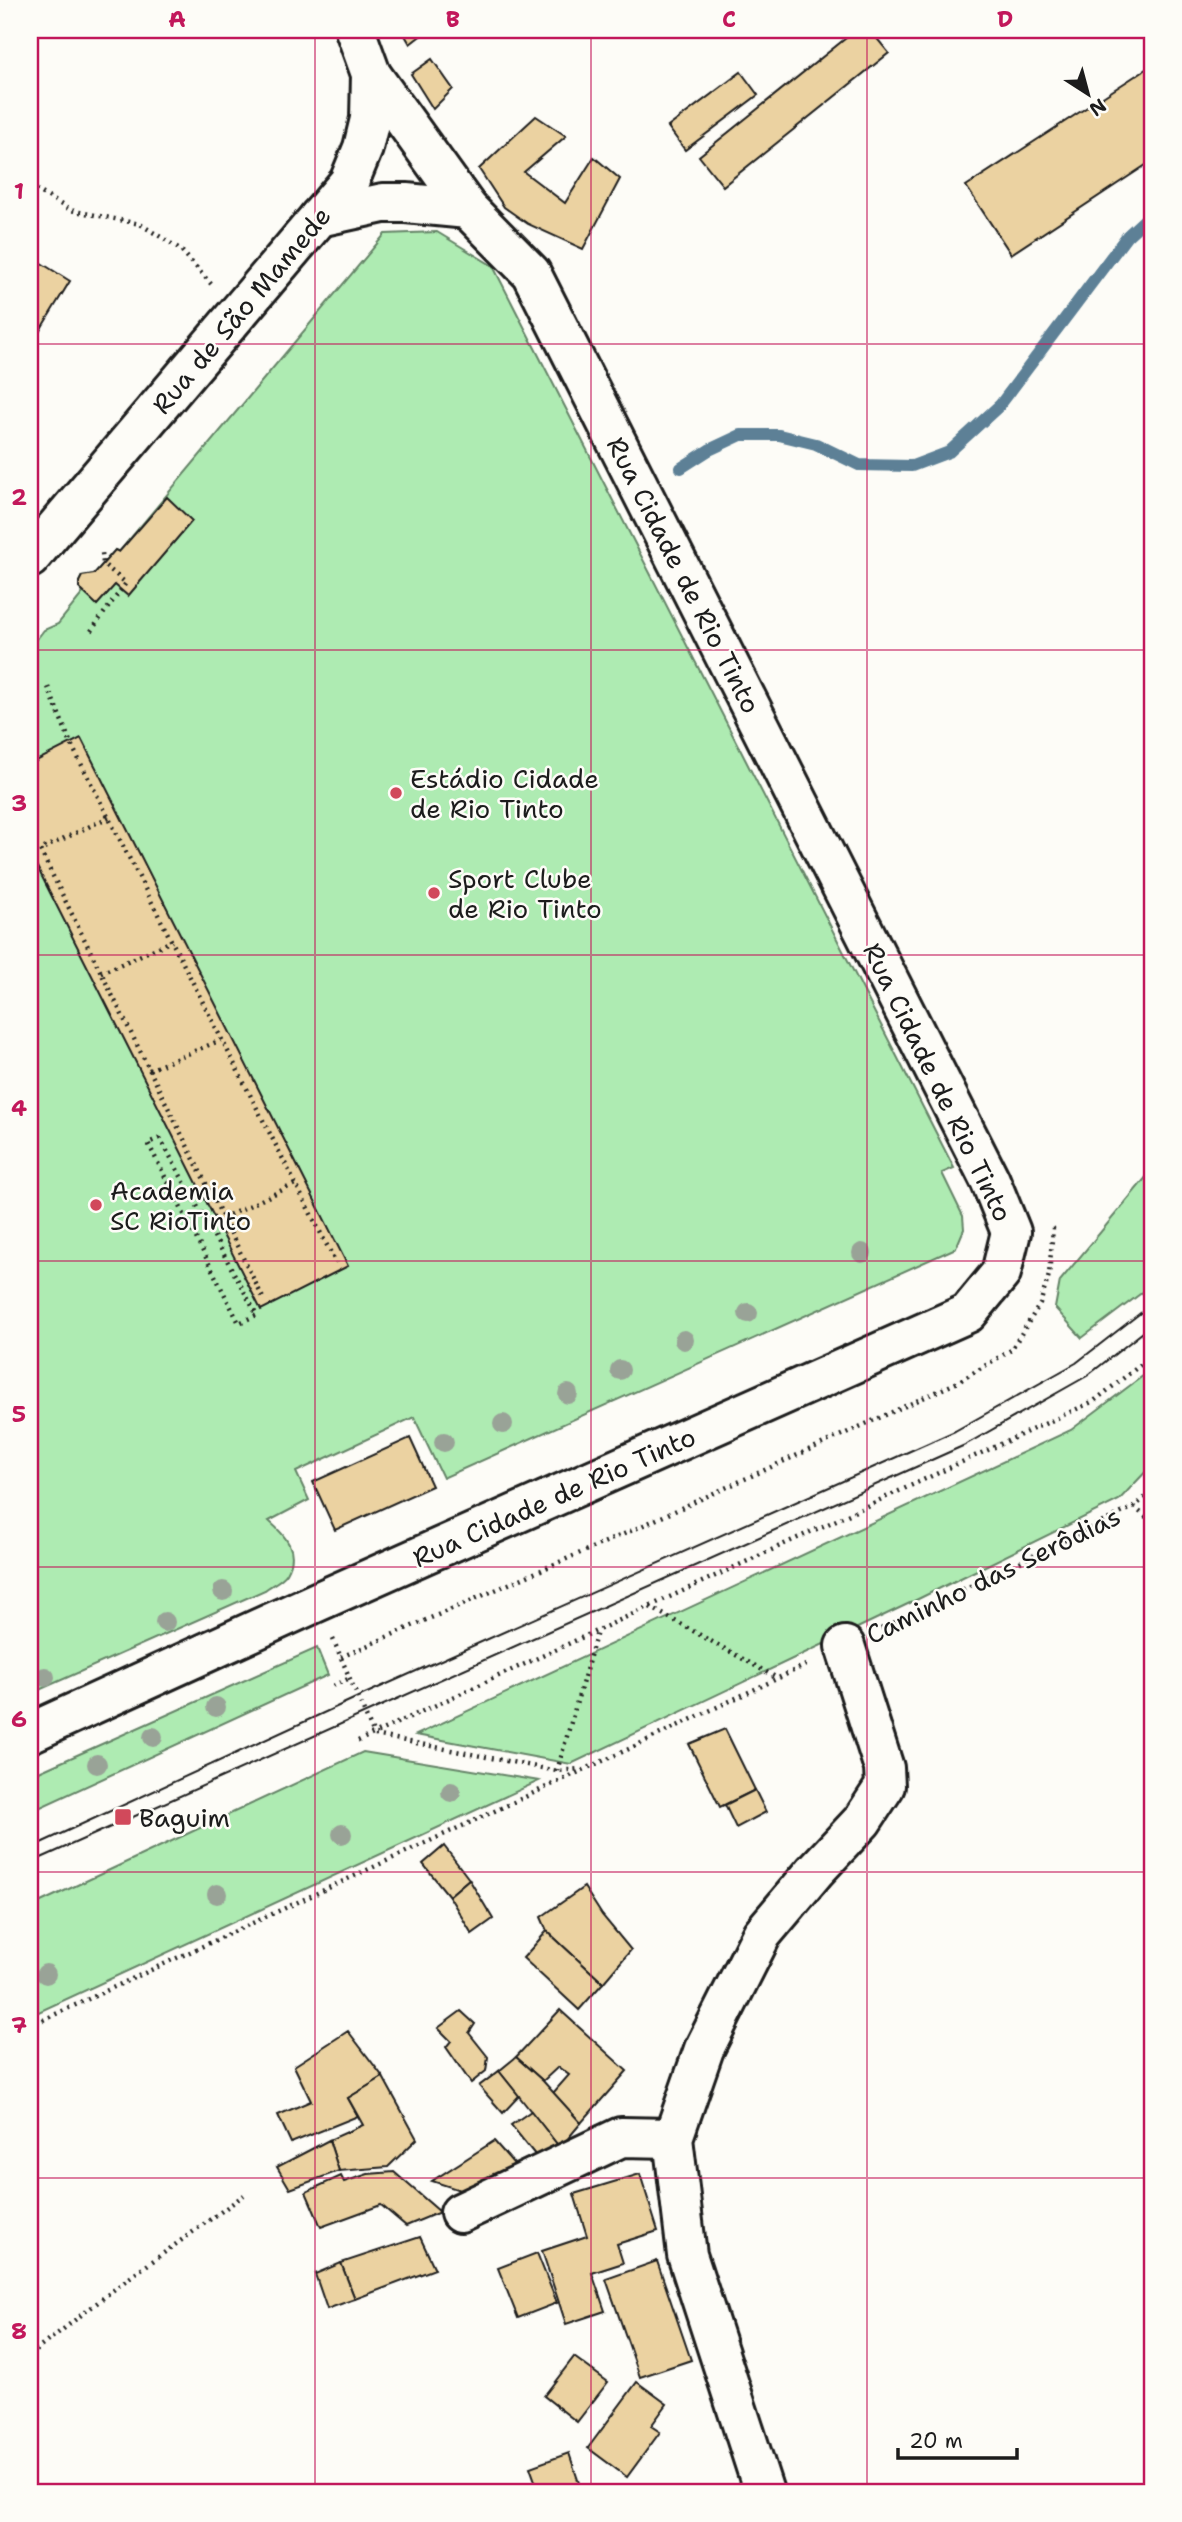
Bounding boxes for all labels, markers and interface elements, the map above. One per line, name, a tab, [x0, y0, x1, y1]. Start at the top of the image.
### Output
text: A	[168, 4, 186, 34]
text: B	[446, 4, 460, 34]
text: C	[722, 4, 736, 34]
text: D	[997, 4, 1013, 34]
north arrow	[1052, 60, 1122, 130]
text: N	[1084, 93, 1111, 122]
text: 1	[14, 176, 24, 206]
street label: Rua de São Mamede	[144, 199, 338, 421]
street label: Rua Cidade de Rio Tinto	[599, 431, 769, 719]
text: 2	[11, 482, 27, 512]
place label: Estádio Cidade de Rio Tinto	[410, 761, 599, 826]
marker: Estádio Cidade de Rio Tinto	[388, 785, 404, 801]
text: 3	[11, 788, 27, 818]
place label: Sport Clube de Rio Tinto	[448, 861, 602, 926]
marker: Sport Clube de Rio Tinto	[426, 885, 442, 901]
street label: Rua Cidade de Rio Tinto	[855, 937, 1021, 1227]
text: 4	[11, 1093, 27, 1123]
place label: Academia SC RioTinto	[110, 1173, 251, 1238]
marker: Academia SC RioTinto	[88, 1197, 104, 1213]
text: 5	[12, 1399, 26, 1429]
street label: Rua Cidade de Rio Tinto	[407, 1419, 701, 1575]
street label: Caminho das Serôdias	[860, 1498, 1126, 1652]
text: 6	[11, 1704, 27, 1734]
place label: Baguim	[139, 1800, 230, 1835]
marker: Baguim	[113, 1807, 133, 1827]
text: 7	[11, 2010, 27, 2040]
text: 8	[11, 2316, 27, 2346]
scale bar	[898, 2417, 1018, 2461]
text: 20 m	[909, 2427, 963, 2455]

